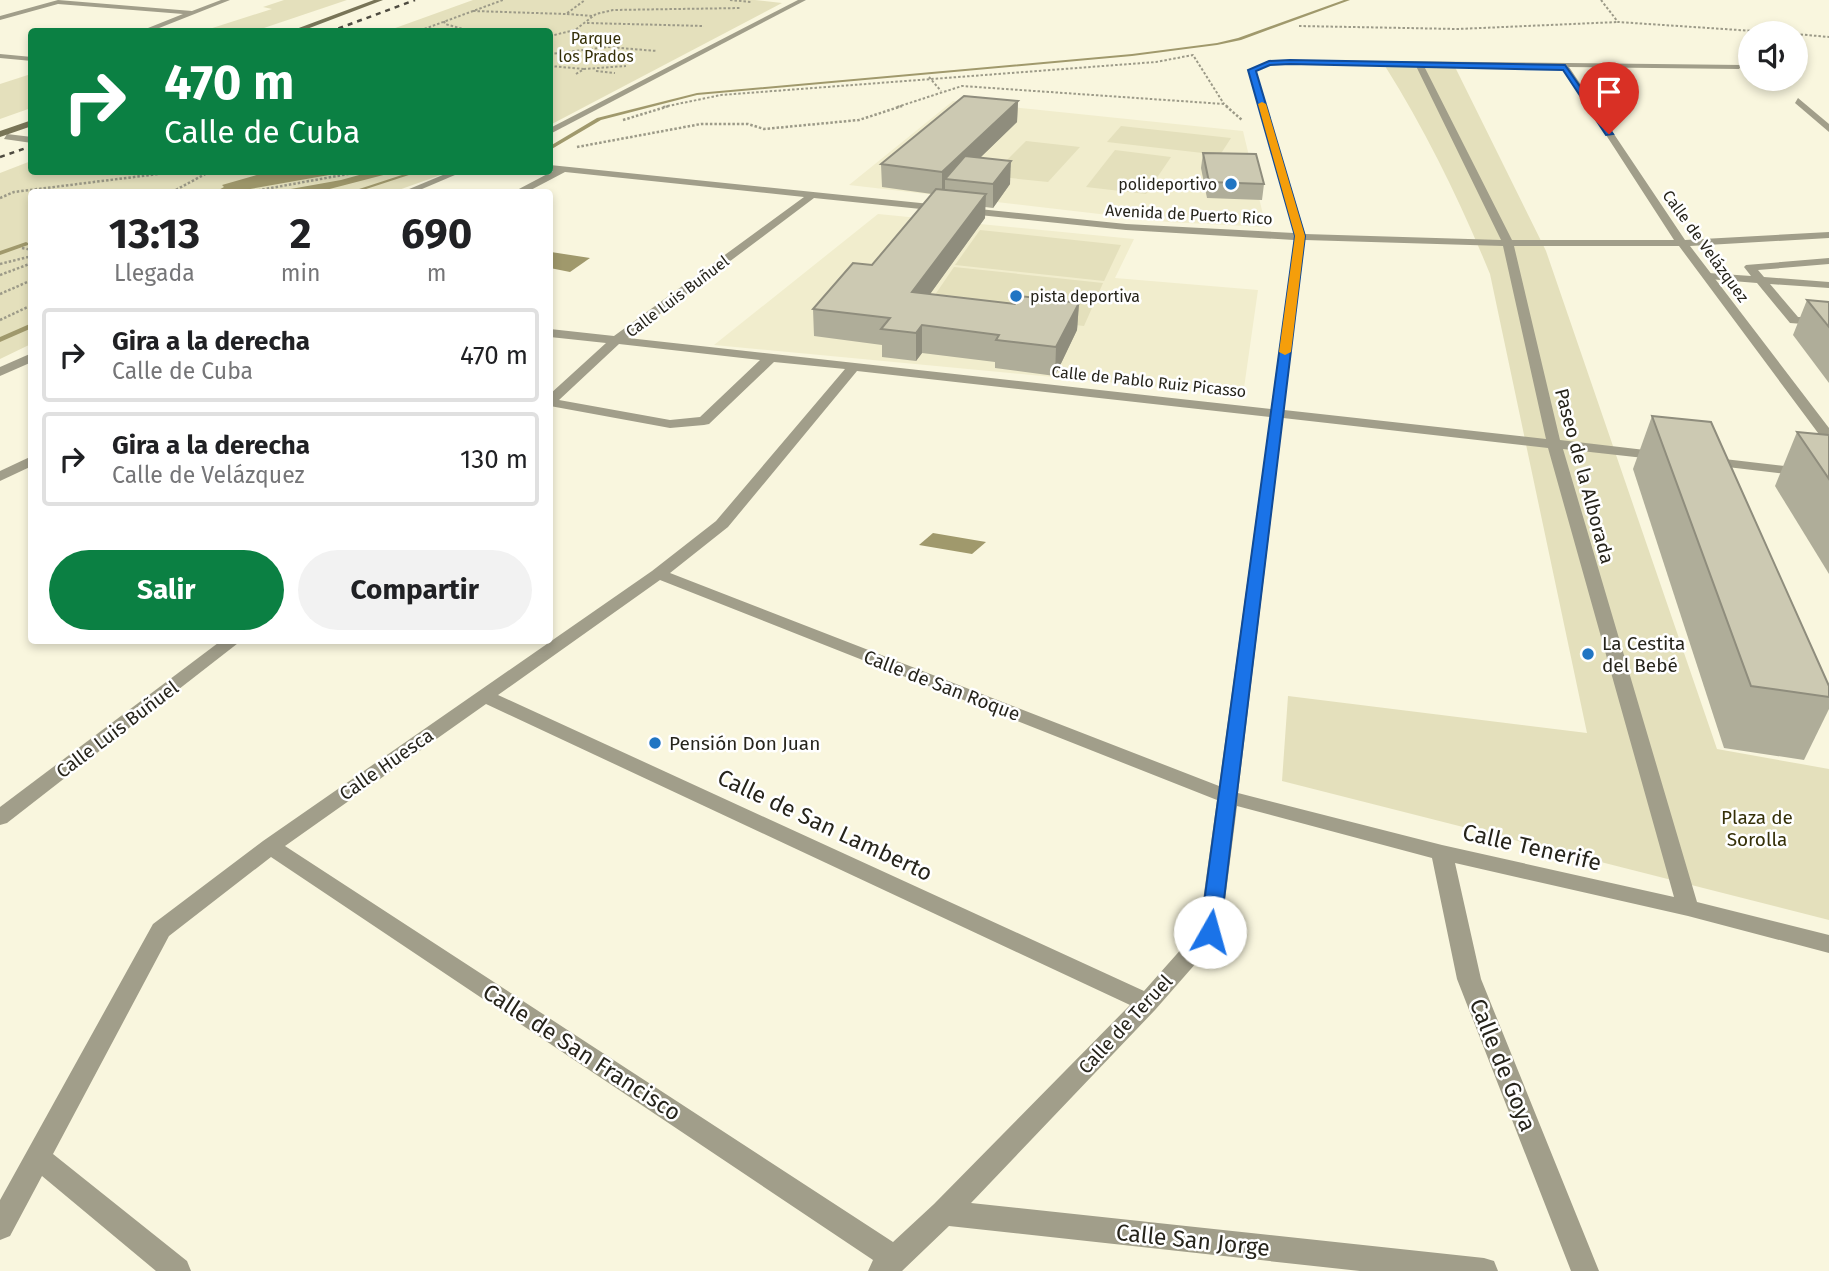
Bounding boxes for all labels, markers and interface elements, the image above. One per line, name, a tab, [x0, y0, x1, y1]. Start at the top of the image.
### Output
map controls	[1738, 21, 1808, 91]
button: sound	[1738, 21, 1808, 91]
park label: Parque los Prados	[558, 29, 634, 66]
text: 470 m	[164, 53, 294, 112]
icon: right	[49, 56, 140, 147]
pin	[1579, 62, 1639, 134]
icon: arrive	[1590, 73, 1628, 111]
text: Calle de Cuba	[164, 113, 360, 151]
place label: polideportivo	[1118, 175, 1217, 194]
marker: polideportivo	[1223, 176, 1239, 192]
street label: Calle de Velázquez	[1659, 186, 1753, 306]
street label: Avenida de Puerto Rico	[1105, 201, 1273, 228]
text: 13:13	[109, 209, 200, 259]
text: 2	[290, 209, 311, 259]
text: 690	[401, 209, 472, 259]
street label: Calle Luis Buñuel	[622, 251, 733, 341]
text: Llegada	[114, 259, 195, 287]
text: min	[281, 259, 320, 287]
text: m	[427, 259, 447, 287]
place label: pista deportiva	[1030, 287, 1140, 306]
marker: pista deportiva	[1008, 288, 1024, 304]
text: Gira a la derecha	[112, 326, 310, 357]
icon: right	[53, 336, 91, 374]
text: 470 m	[460, 340, 528, 371]
text: Calle de Cuba	[112, 357, 253, 385]
street label: Calle de Pablo Ruiz Picasso	[1051, 362, 1247, 401]
street label: Paseo de la Alborada	[1550, 386, 1619, 566]
text: Gira a la derecha	[112, 430, 310, 461]
icon: right	[53, 440, 91, 478]
text: 130 m	[460, 444, 528, 475]
text: Calle de Velázquez	[112, 461, 305, 489]
button: Salir	[49, 550, 284, 630]
button: Compartir	[298, 550, 532, 630]
place label: La Cestita del Bebé	[1602, 632, 1685, 677]
street label: Calle de San Roque	[860, 645, 1023, 726]
marker: La Cestita del Bebé	[1580, 646, 1596, 662]
street label: Calle Luis Buñuel	[52, 676, 183, 783]
street label: Calle Huesca	[335, 724, 438, 805]
place label: Pensión Don Juan	[669, 732, 820, 755]
marker: Pensión Don Juan	[647, 735, 663, 751]
street label: Calle de San Lamberto	[713, 763, 937, 887]
park label: Plaza de Sorolla	[1721, 806, 1793, 851]
street label: Calle Tenerife	[1460, 817, 1604, 877]
position arrow	[1173, 895, 1247, 969]
street label: Calle de Teruel	[1074, 970, 1177, 1079]
street label: Calle de San Francisco	[478, 977, 686, 1127]
street label: Calle de Goya	[1464, 995, 1542, 1135]
street label: Calle San Jorge	[1115, 1218, 1271, 1262]

